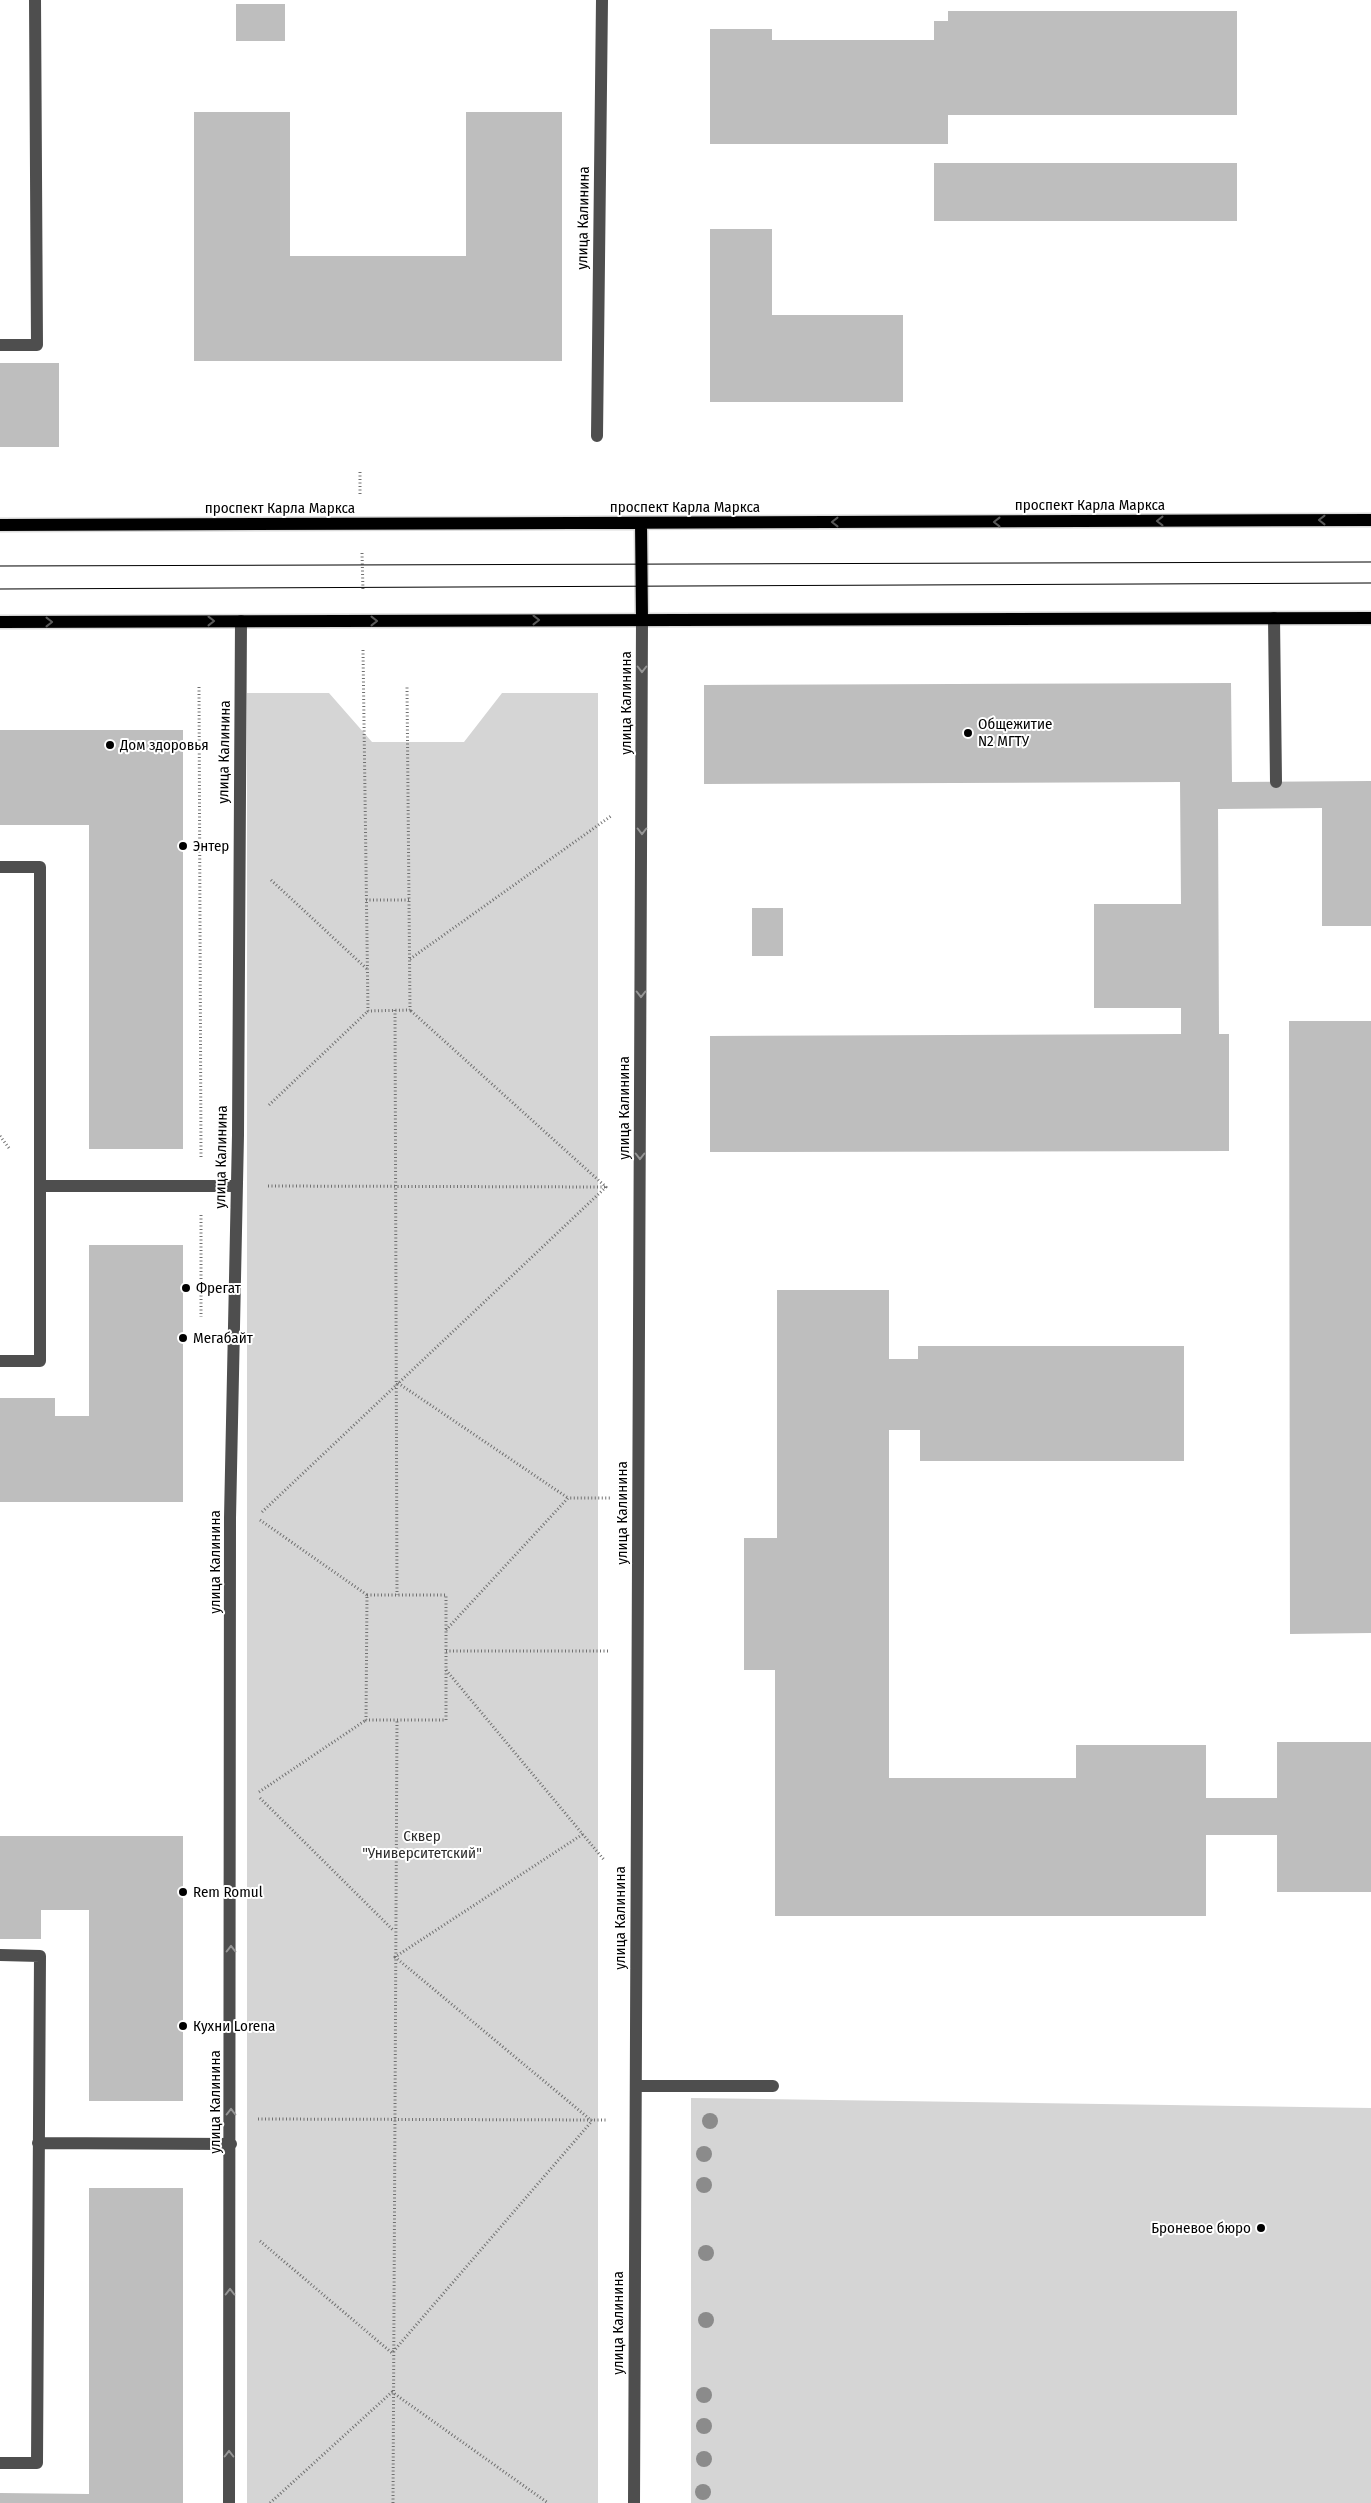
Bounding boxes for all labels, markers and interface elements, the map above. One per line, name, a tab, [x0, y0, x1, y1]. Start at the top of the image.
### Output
street label: улица Калинина	[573, 166, 593, 270]
street label: проспект Карла Маркса	[1015, 496, 1165, 514]
street label: проспект Карла Маркса	[610, 498, 760, 516]
street label: проспект Карла Маркса	[205, 499, 355, 517]
one-way arrow	[1318, 515, 1326, 525]
one-way arrow	[993, 516, 1001, 527]
one-way arrow	[1156, 516, 1164, 526]
one-way arrow	[831, 517, 838, 527]
one-way arrow	[532, 615, 540, 625]
one-way arrow	[208, 616, 215, 626]
one-way arrow	[370, 616, 378, 626]
one-way arrow	[45, 617, 53, 627]
street label: улица Калинина	[617, 651, 635, 755]
one-way arrow	[637, 665, 647, 673]
street label: улица Калинина	[214, 700, 234, 804]
place label: Общежитие N2 МГТУ	[978, 715, 1052, 750]
marker: Общежитие N2 МГТУ	[962, 727, 974, 739]
place label: Дом здоровья	[119, 736, 209, 754]
marker: Дом здоровья	[104, 739, 116, 751]
one-way arrow	[637, 828, 647, 835]
place label: Энтер	[193, 837, 229, 855]
marker: Энтер	[177, 840, 189, 852]
one-way arrow	[636, 990, 646, 998]
street label: улица Калинина	[615, 1056, 633, 1160]
street label: улица Калинина	[211, 1105, 231, 1209]
one-way arrow	[635, 1152, 645, 1160]
place label: Фрегат	[196, 1279, 242, 1297]
marker: Фрегат	[180, 1282, 192, 1294]
place label: Мегабайт	[193, 1329, 254, 1347]
marker: Мегабайт	[177, 1332, 189, 1344]
street label: улица Калинина	[613, 1461, 631, 1565]
street label: улица Калинина	[206, 1510, 224, 1614]
park label: Сквер "Университетский"	[362, 1827, 482, 1862]
street label: улица Калинина	[611, 1866, 629, 1970]
place label: Rem Romul	[193, 1883, 263, 1901]
marker: Rem Romul	[177, 1886, 189, 1898]
one-way arrow	[226, 1945, 236, 1953]
place label: Кухни Lorena	[193, 2017, 275, 2035]
marker: Кухни Lorena	[177, 2020, 189, 2032]
street label: улица Калинина	[206, 2050, 224, 2154]
one-way arrow	[226, 2108, 236, 2116]
place label: Броневое бюро	[1151, 2219, 1251, 2237]
marker: Броневое бюро	[1255, 2222, 1267, 2234]
street label: улица Калинина	[609, 2271, 627, 2375]
one-way arrow	[225, 2288, 235, 2296]
one-way arrow	[224, 2450, 234, 2458]

